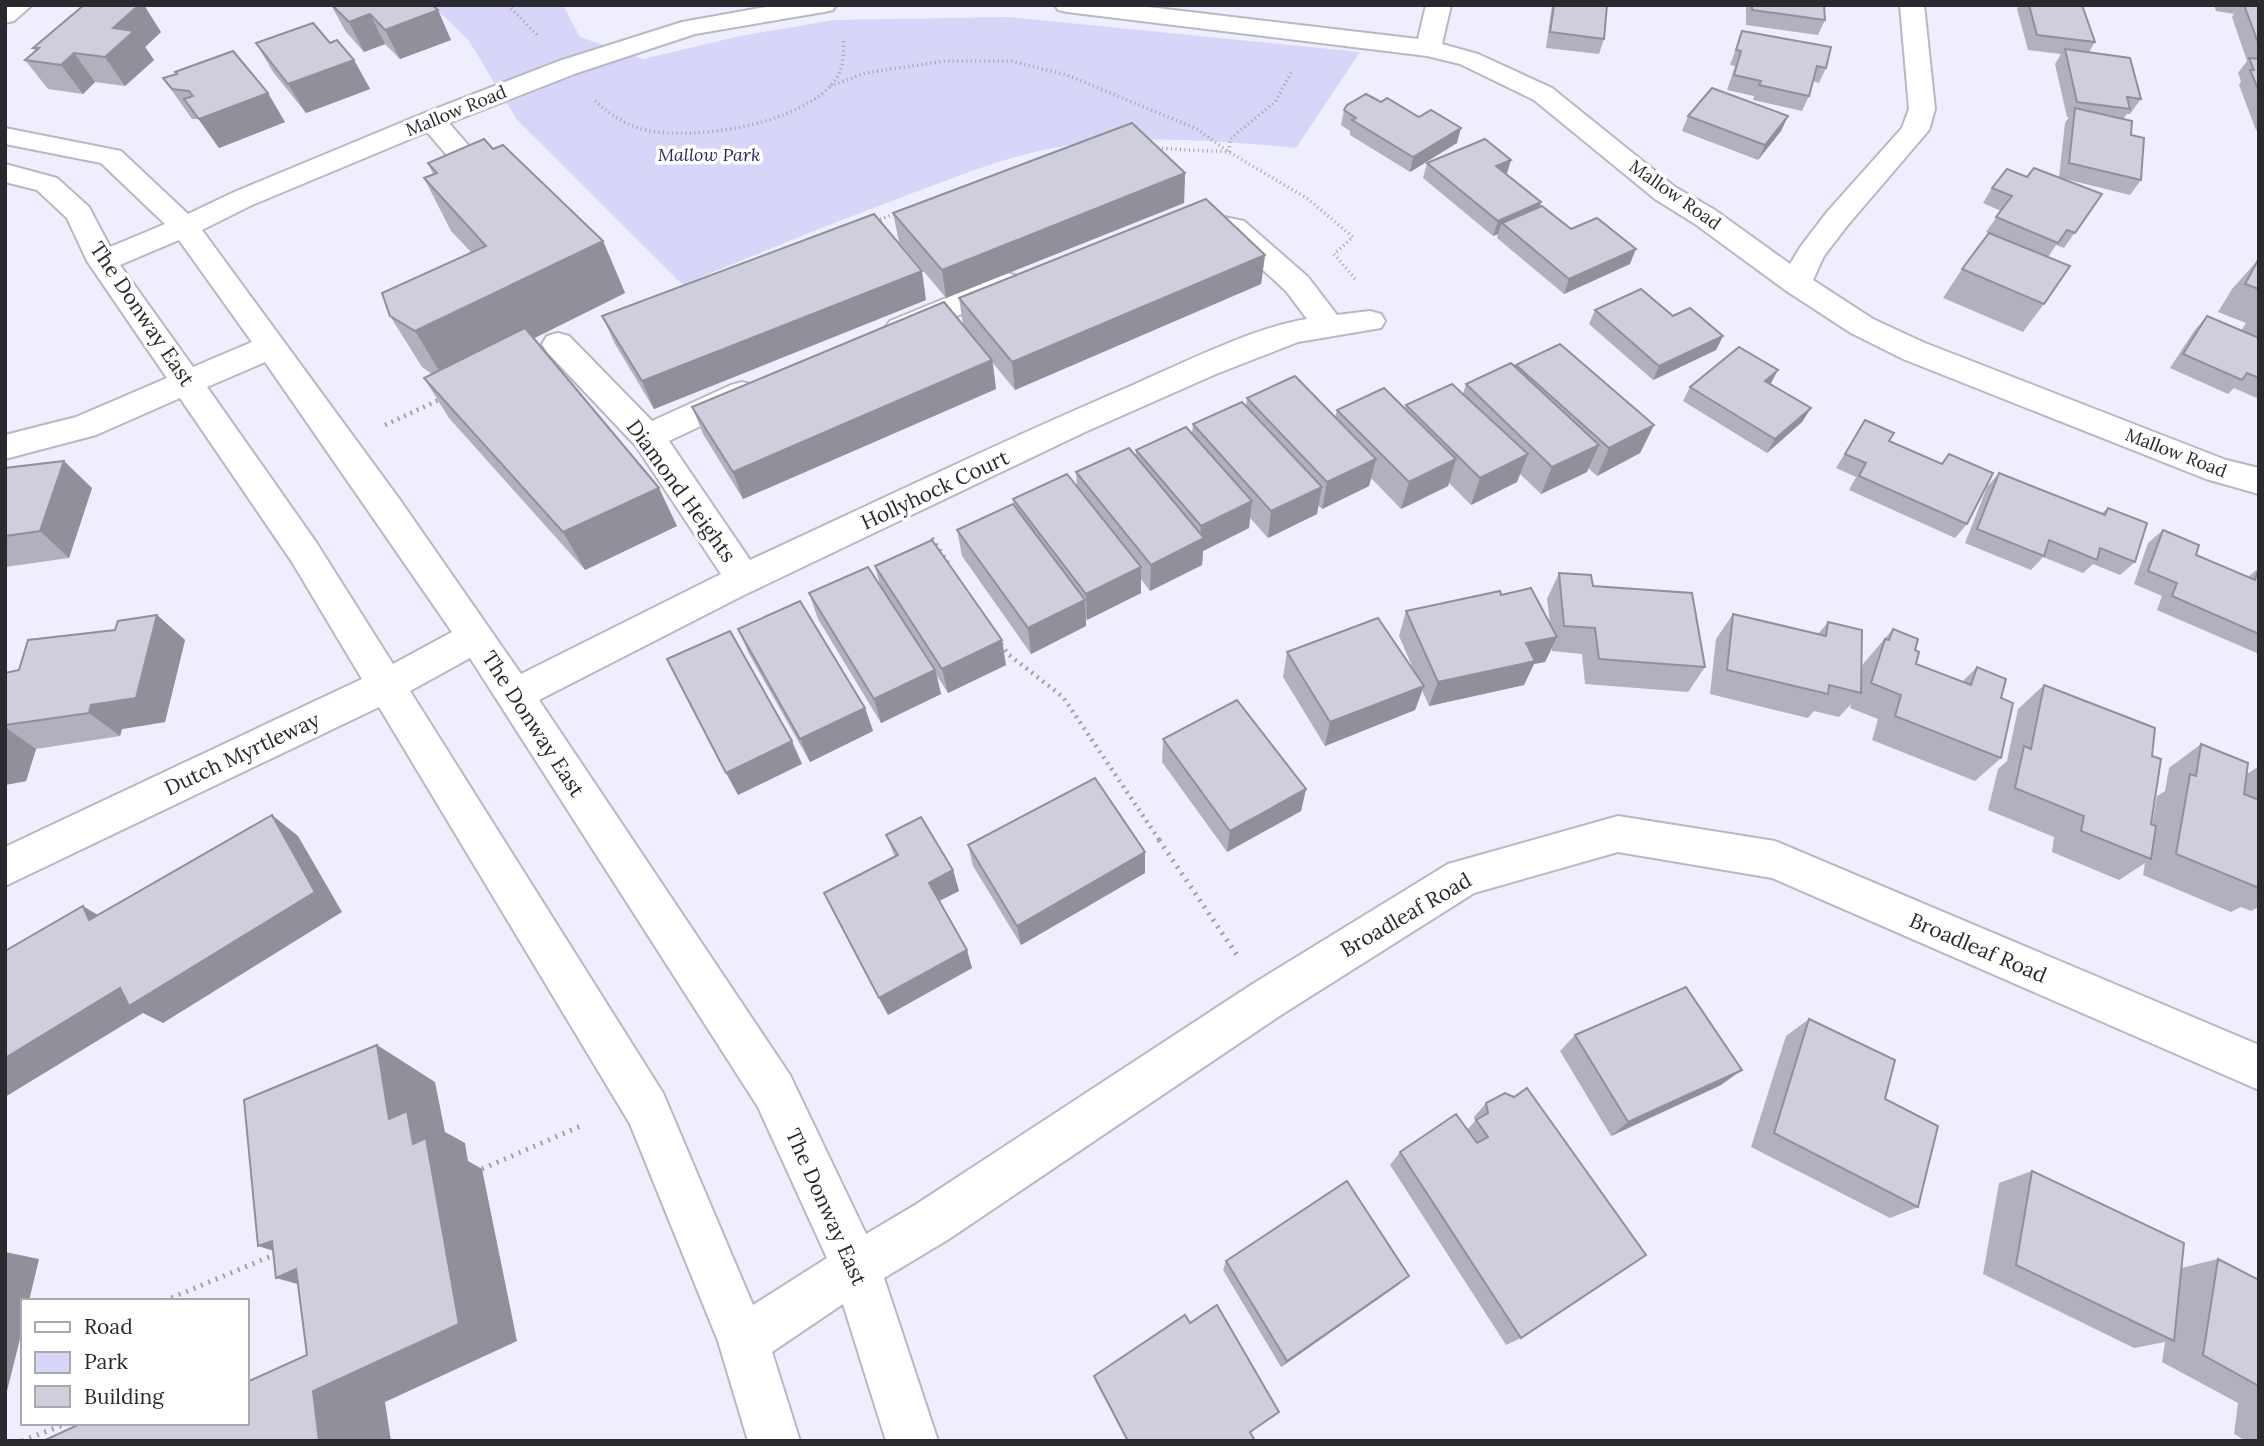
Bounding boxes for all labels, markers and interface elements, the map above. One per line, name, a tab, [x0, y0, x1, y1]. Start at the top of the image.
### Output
street label: Mallow Road	[402, 80, 510, 141]
park label: Mallow Park	[658, 143, 760, 166]
street label: Mallow Road	[1625, 155, 1726, 235]
street label: The Donway East	[84, 236, 201, 392]
street label: Diamond Heights	[621, 414, 742, 567]
street label: Mallow Road	[2122, 423, 2230, 483]
street label: Hollyhock Court	[856, 443, 1014, 536]
street label: The Donway East	[476, 646, 591, 803]
street label: Dutch Myrtleway	[160, 706, 324, 801]
street label: Broadleaf Road	[1335, 866, 1476, 963]
street label: Broadleaf Road	[1905, 906, 2051, 989]
street label: The Donway East	[780, 1124, 873, 1290]
legend	[21, 1299, 248, 1425]
text: Road	[84, 1313, 133, 1340]
text: Park	[84, 1348, 128, 1375]
text: Building	[84, 1383, 164, 1410]

